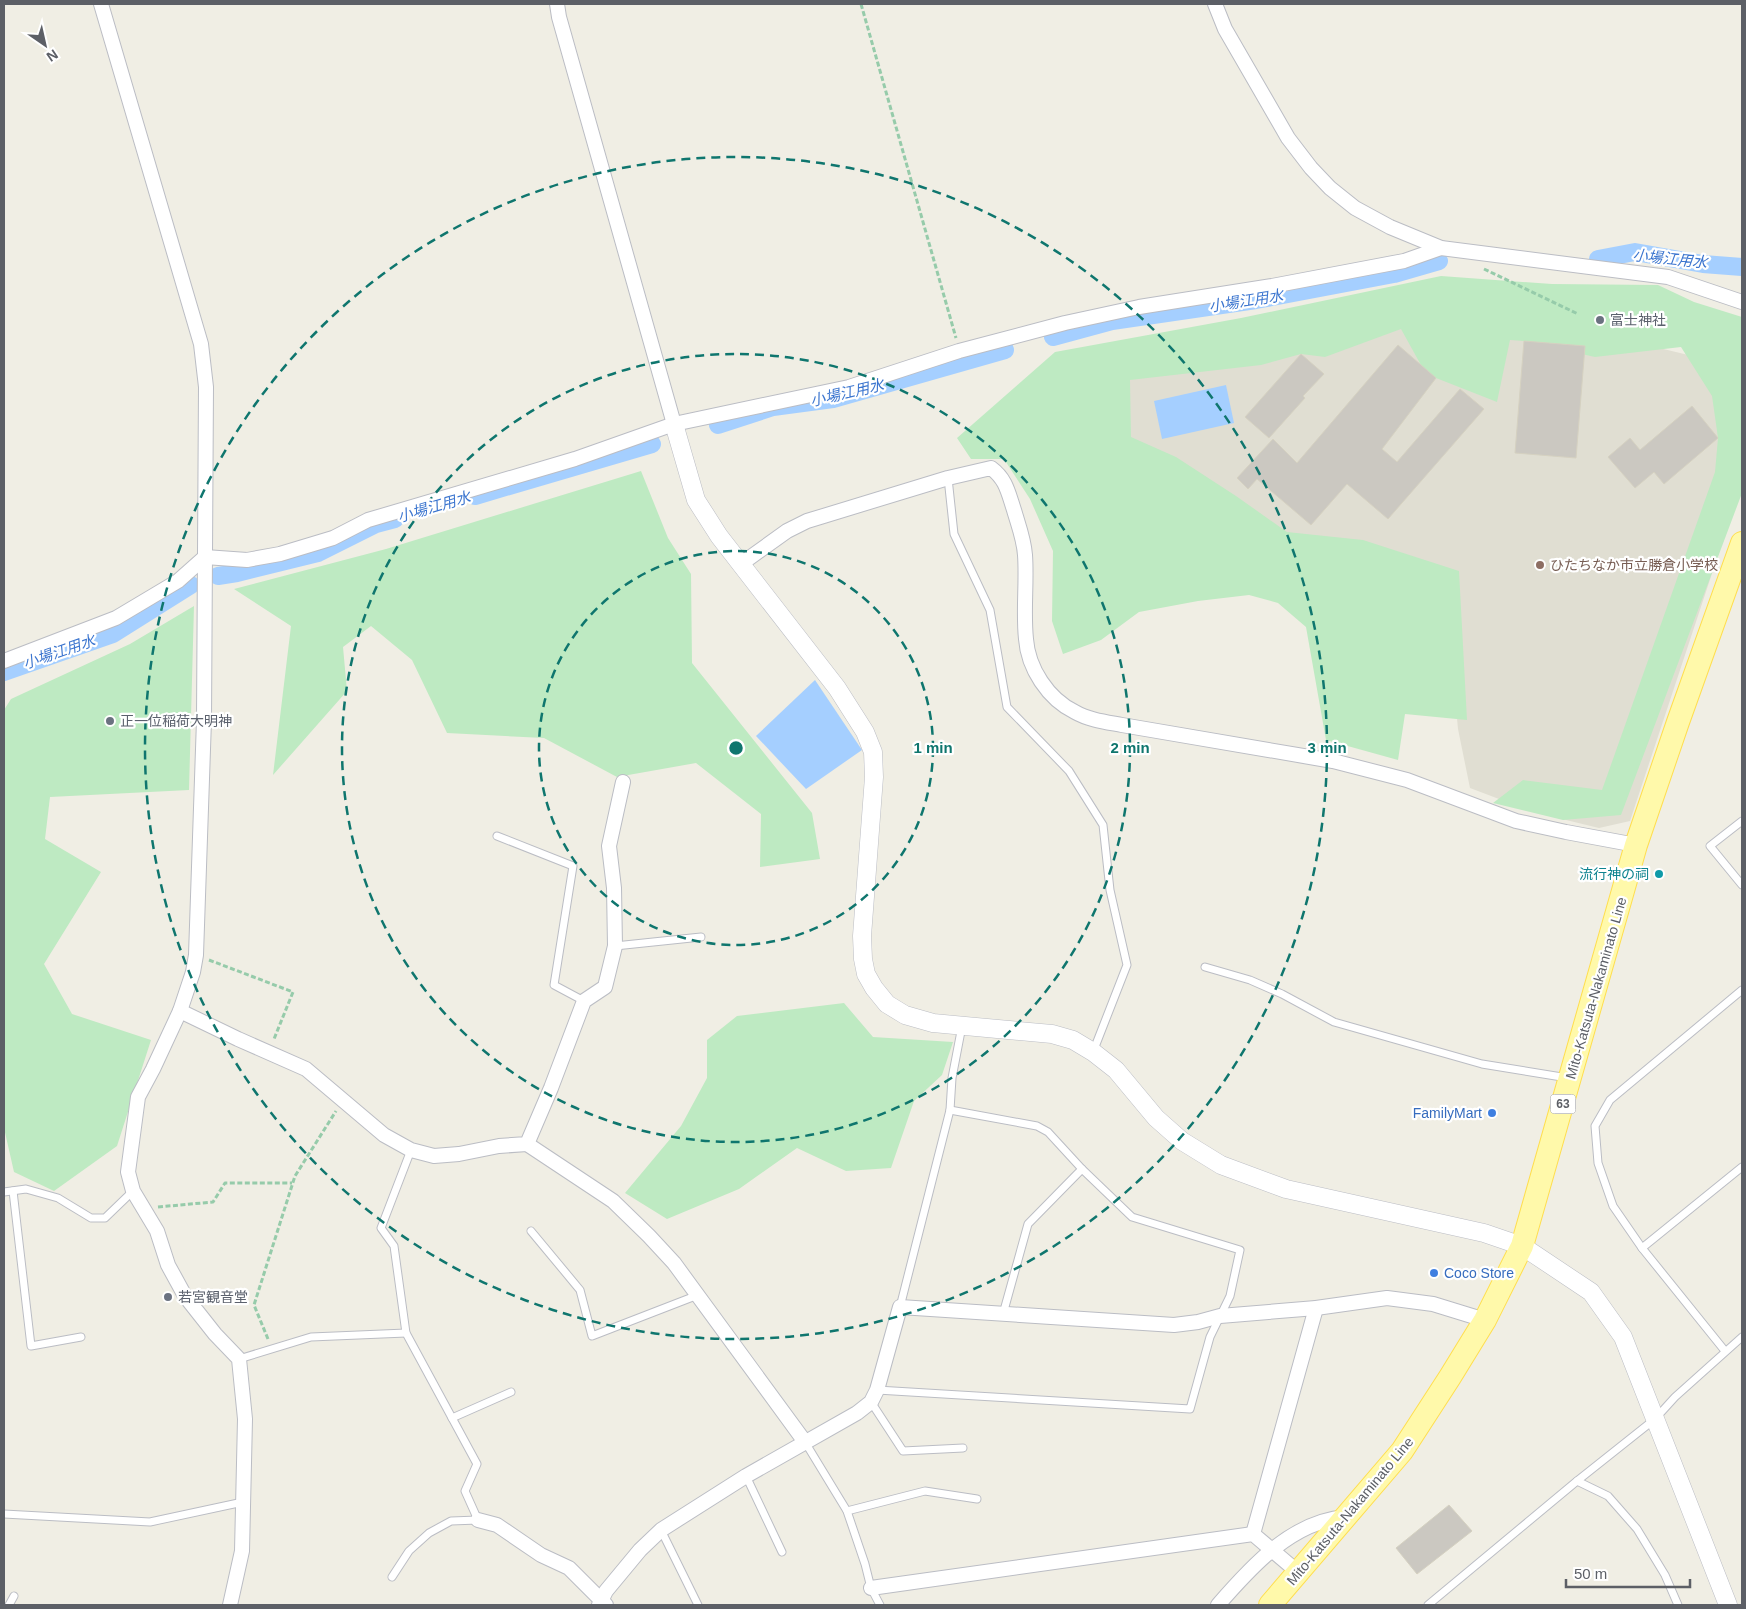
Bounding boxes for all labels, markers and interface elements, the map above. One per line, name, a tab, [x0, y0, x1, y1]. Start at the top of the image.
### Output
north arrow	[20, 20, 70, 70]
text: N	[44, 46, 61, 65]
water label: 小場江用水	[1632, 246, 1710, 271]
water label: 小場江用水	[1208, 286, 1286, 315]
place label: 富士神社	[1610, 312, 1666, 328]
marker: 富士神社	[1594, 314, 1606, 326]
water label: 小場江用水	[808, 375, 887, 409]
water label: 小場江用水	[395, 487, 474, 525]
place label: ひたちなか市立勝倉小学校	[1550, 557, 1718, 573]
marker: ひたちなか市立勝倉小学校	[1534, 559, 1546, 571]
water label: 小場江用水	[21, 631, 99, 672]
place label: 正一位稲荷大明神	[120, 713, 232, 729]
marker: 正一位稲荷大明神	[104, 715, 116, 727]
centre of rings	[727, 739, 745, 757]
text: 1 min	[913, 739, 953, 756]
text: 2 min	[1110, 739, 1150, 756]
text: 3 min	[1307, 739, 1347, 756]
place label: 流行神の祠	[1579, 866, 1649, 882]
marker: 流行神の祠	[1653, 868, 1665, 880]
street label: Mito-Katsuta-Nakaminato Line	[1562, 895, 1630, 1081]
road number: 63	[1550, 1094, 1576, 1114]
place label: FamilyMart	[1413, 1105, 1482, 1121]
marker: FamilyMart	[1486, 1107, 1498, 1119]
place label: Coco Store	[1444, 1265, 1514, 1281]
marker: Coco Store	[1428, 1267, 1440, 1279]
place label: 若宮観音堂	[178, 1289, 248, 1305]
marker: 若宮観音堂	[162, 1291, 174, 1303]
street label: Mito-Katsuta-Nakaminato Line	[1283, 1434, 1417, 1588]
scale bar	[1566, 1556, 1690, 1588]
text: 50 m	[1574, 1565, 1607, 1582]

